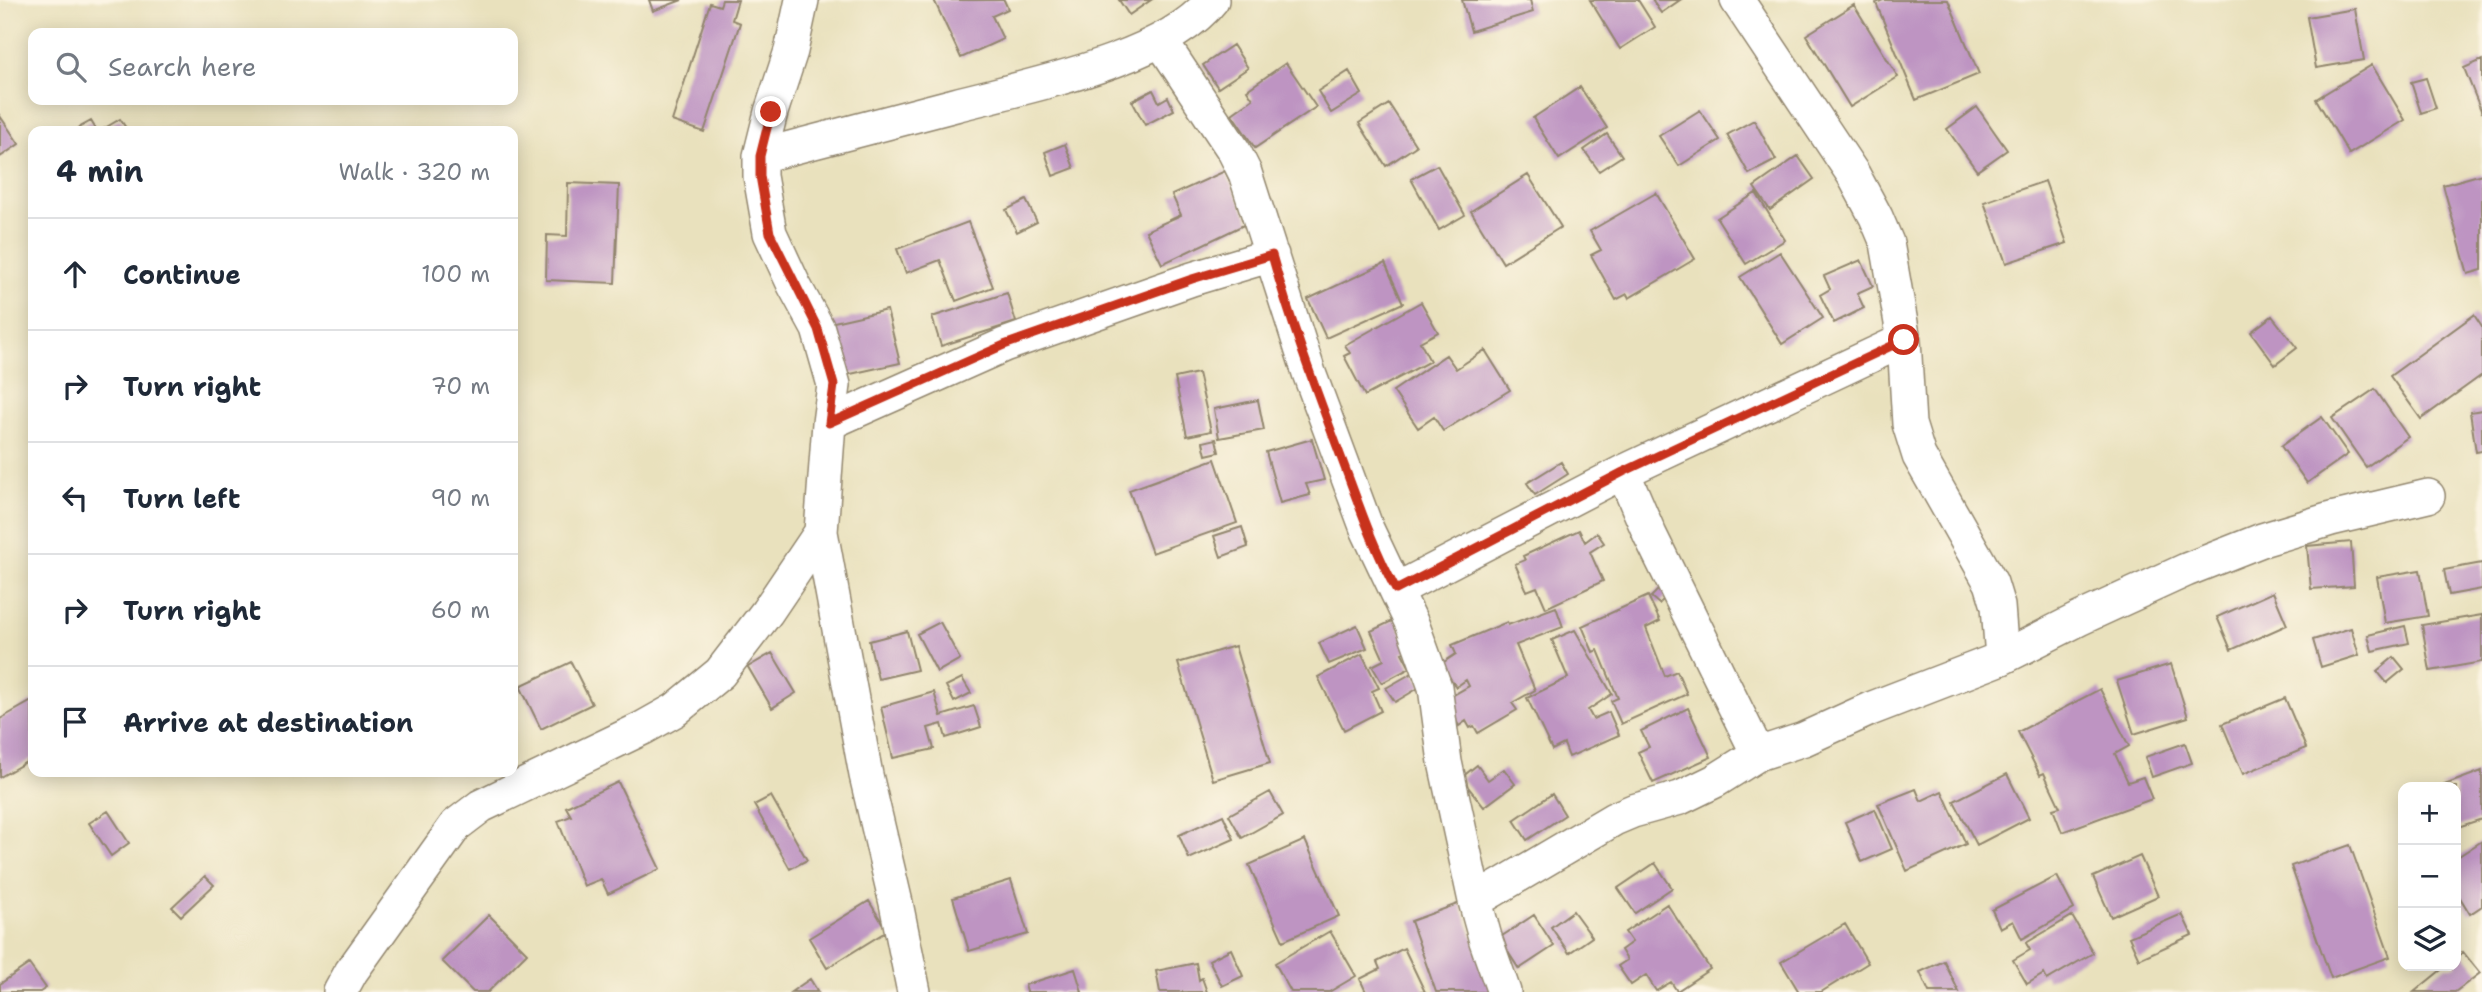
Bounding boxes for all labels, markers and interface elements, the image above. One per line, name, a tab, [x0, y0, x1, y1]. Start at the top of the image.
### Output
search box	[28, 28, 518, 105]
icon: search	[52, 48, 90, 86]
text: Search here	[108, 49, 257, 84]
route end	[755, 96, 786, 127]
text: 4 min	[56, 151, 143, 192]
text: Walk · 320 m	[339, 157, 490, 187]
icon: ahead	[56, 255, 94, 293]
text: Continue	[123, 257, 241, 292]
text: 100 m	[421, 259, 490, 289]
route start	[1888, 324, 1919, 355]
icon: right	[56, 367, 94, 405]
text: Turn right	[123, 369, 261, 404]
text: 70 m	[431, 371, 490, 401]
icon: left	[56, 479, 94, 517]
text: Turn left	[123, 481, 240, 516]
text: 90 m	[430, 483, 490, 513]
icon: right	[56, 591, 94, 629]
text: Turn right	[123, 593, 261, 628]
text: 60 m	[431, 595, 490, 625]
icon: arrive	[56, 703, 94, 741]
text: Arrive at destination	[123, 705, 413, 740]
map controls	[2398, 782, 2461, 971]
button: +	[2398, 782, 2461, 845]
button: −	[2398, 845, 2461, 908]
button: layers	[2398, 908, 2461, 971]

